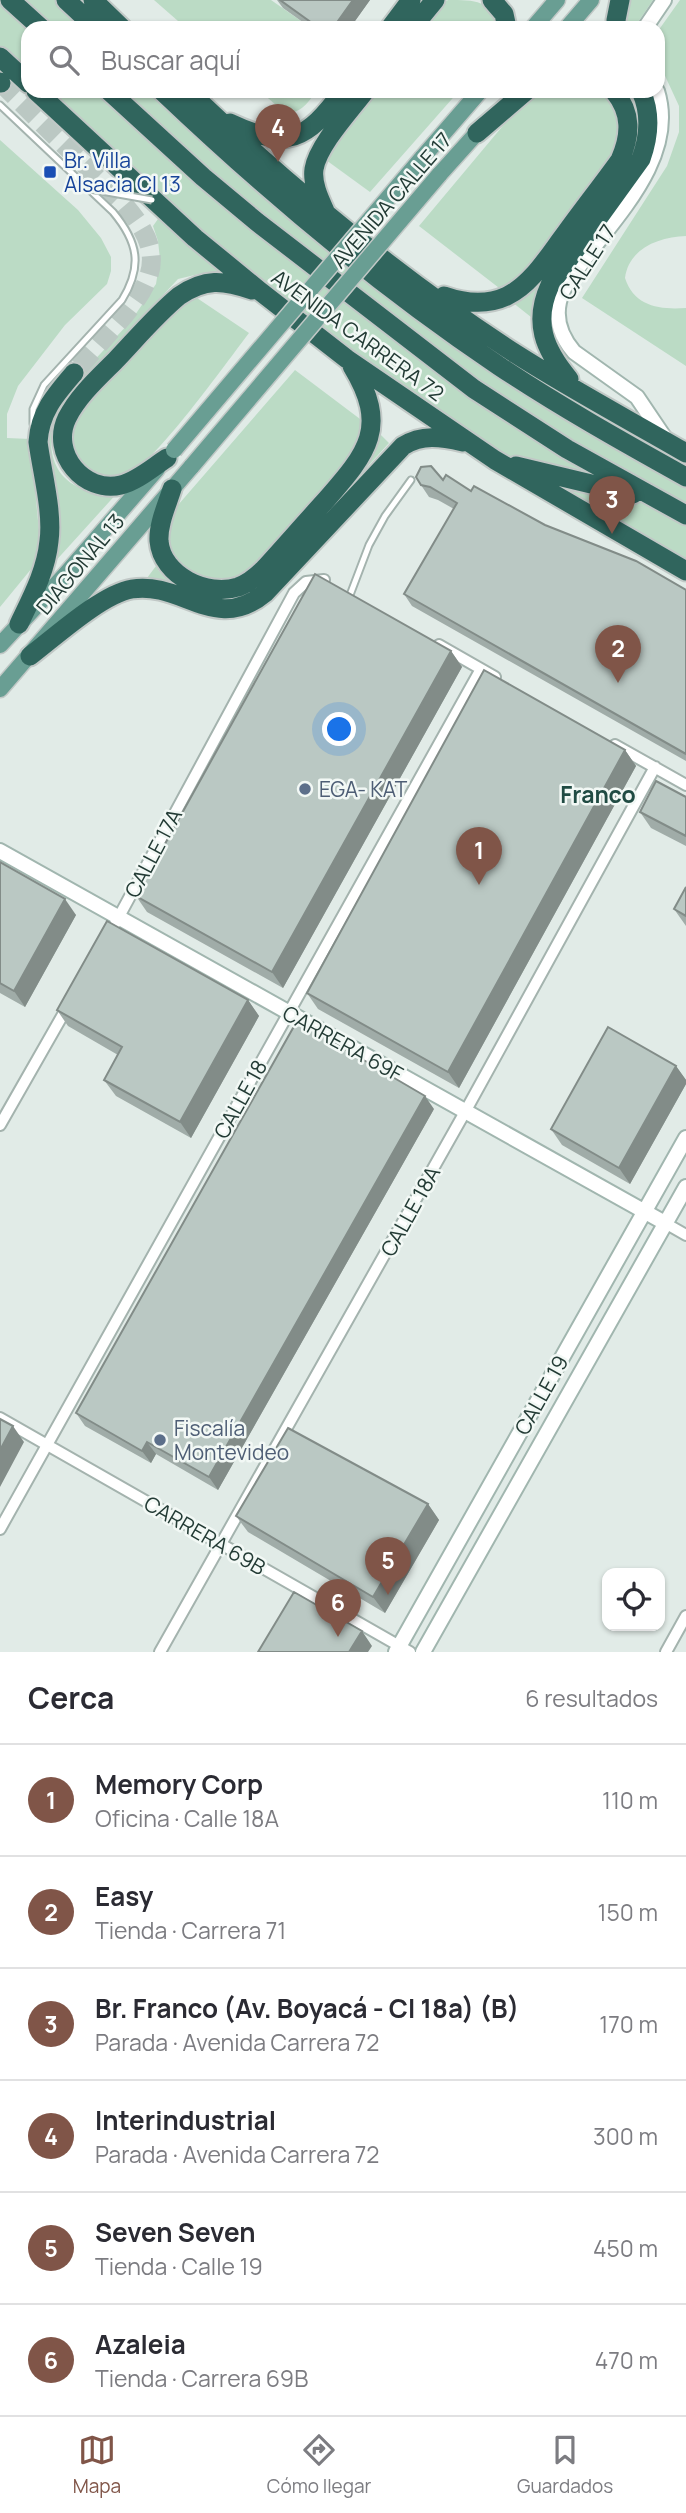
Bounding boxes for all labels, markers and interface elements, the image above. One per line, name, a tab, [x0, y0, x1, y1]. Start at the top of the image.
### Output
search box	[21, 21, 665, 98]
icon: search	[45, 41, 83, 79]
text: Buscar aquí	[101, 42, 241, 78]
pin: 4	[255, 104, 301, 162]
street label: AVENIDA CALLE 17	[324, 126, 458, 274]
place label: Br. Villa Alsacia Cl 13	[64, 146, 181, 198]
marker: Br. Villa Alsacia Cl 13	[42, 164, 58, 180]
street label: CALLE 17	[552, 219, 622, 305]
street label: AVENIDA CARRERA 72	[266, 263, 450, 407]
pin: 3	[589, 476, 635, 534]
street label: DIAGONAL 13	[30, 508, 130, 620]
pin: 2	[595, 625, 641, 683]
your location	[322, 712, 356, 746]
place label: EGA- KAT	[319, 775, 408, 803]
district label: Franco	[560, 778, 636, 810]
marker: EGA- KAT	[297, 781, 313, 797]
street label: CALLE 17A	[118, 804, 188, 902]
pin: 1	[456, 827, 502, 885]
street label: CARRERA 69F	[278, 998, 409, 1088]
street label: CALLE 18	[207, 1055, 273, 1143]
street label: CALLE 18A	[374, 1161, 446, 1261]
street label: CALLE 19	[508, 1350, 574, 1440]
place label: Fiscalía Montevideo	[174, 1414, 289, 1466]
marker: Fiscalía Montevideo	[152, 1432, 168, 1448]
street label: CARRERA 69B	[139, 1489, 271, 1581]
pin: 5	[365, 1537, 411, 1595]
map controls	[602, 1568, 665, 1631]
button: locate	[602, 1568, 665, 1631]
pin: 6	[315, 1579, 361, 1637]
text: Cerca	[28, 1677, 114, 1718]
text: 6 resultados	[525, 1682, 658, 1714]
text: Memory Corp	[95, 1766, 263, 1802]
text: 1	[46, 1784, 56, 1816]
text: 110 m	[602, 1784, 658, 1816]
text: Oficina · Calle 18A	[95, 1802, 279, 1834]
text: Easy	[95, 1878, 153, 1914]
text: 2	[44, 1896, 58, 1928]
text: 150 m	[598, 1896, 658, 1928]
text: Tienda · Carrera 71	[95, 1914, 286, 1946]
text: Br. Franco (Av. Boyacá - Cl 18a) (B)	[95, 1990, 519, 2026]
text: 3	[44, 2008, 58, 2040]
text: 170 m	[599, 2008, 658, 2040]
text: Parada · Avenida Carrera 72	[95, 2026, 379, 2058]
text: Interindustrial	[95, 2102, 276, 2138]
text: 4	[44, 2120, 58, 2152]
text: 300 m	[593, 2120, 658, 2152]
text: Parada · Avenida Carrera 72	[95, 2138, 379, 2170]
text: Seven Seven	[95, 2214, 255, 2250]
text: 5	[44, 2232, 58, 2264]
text: 450 m	[593, 2232, 658, 2264]
text: Tienda · Calle 19	[95, 2250, 263, 2282]
text: Azaleia	[95, 2326, 186, 2362]
text: 6	[44, 2344, 58, 2376]
text: 470 m	[595, 2344, 658, 2376]
text: Tienda · Carrera 69B	[95, 2362, 308, 2394]
tab: Mapa	[73, 2431, 121, 2499]
tab: Cómo llegar	[267, 2431, 371, 2499]
tab: Guardados	[517, 2431, 613, 2499]

